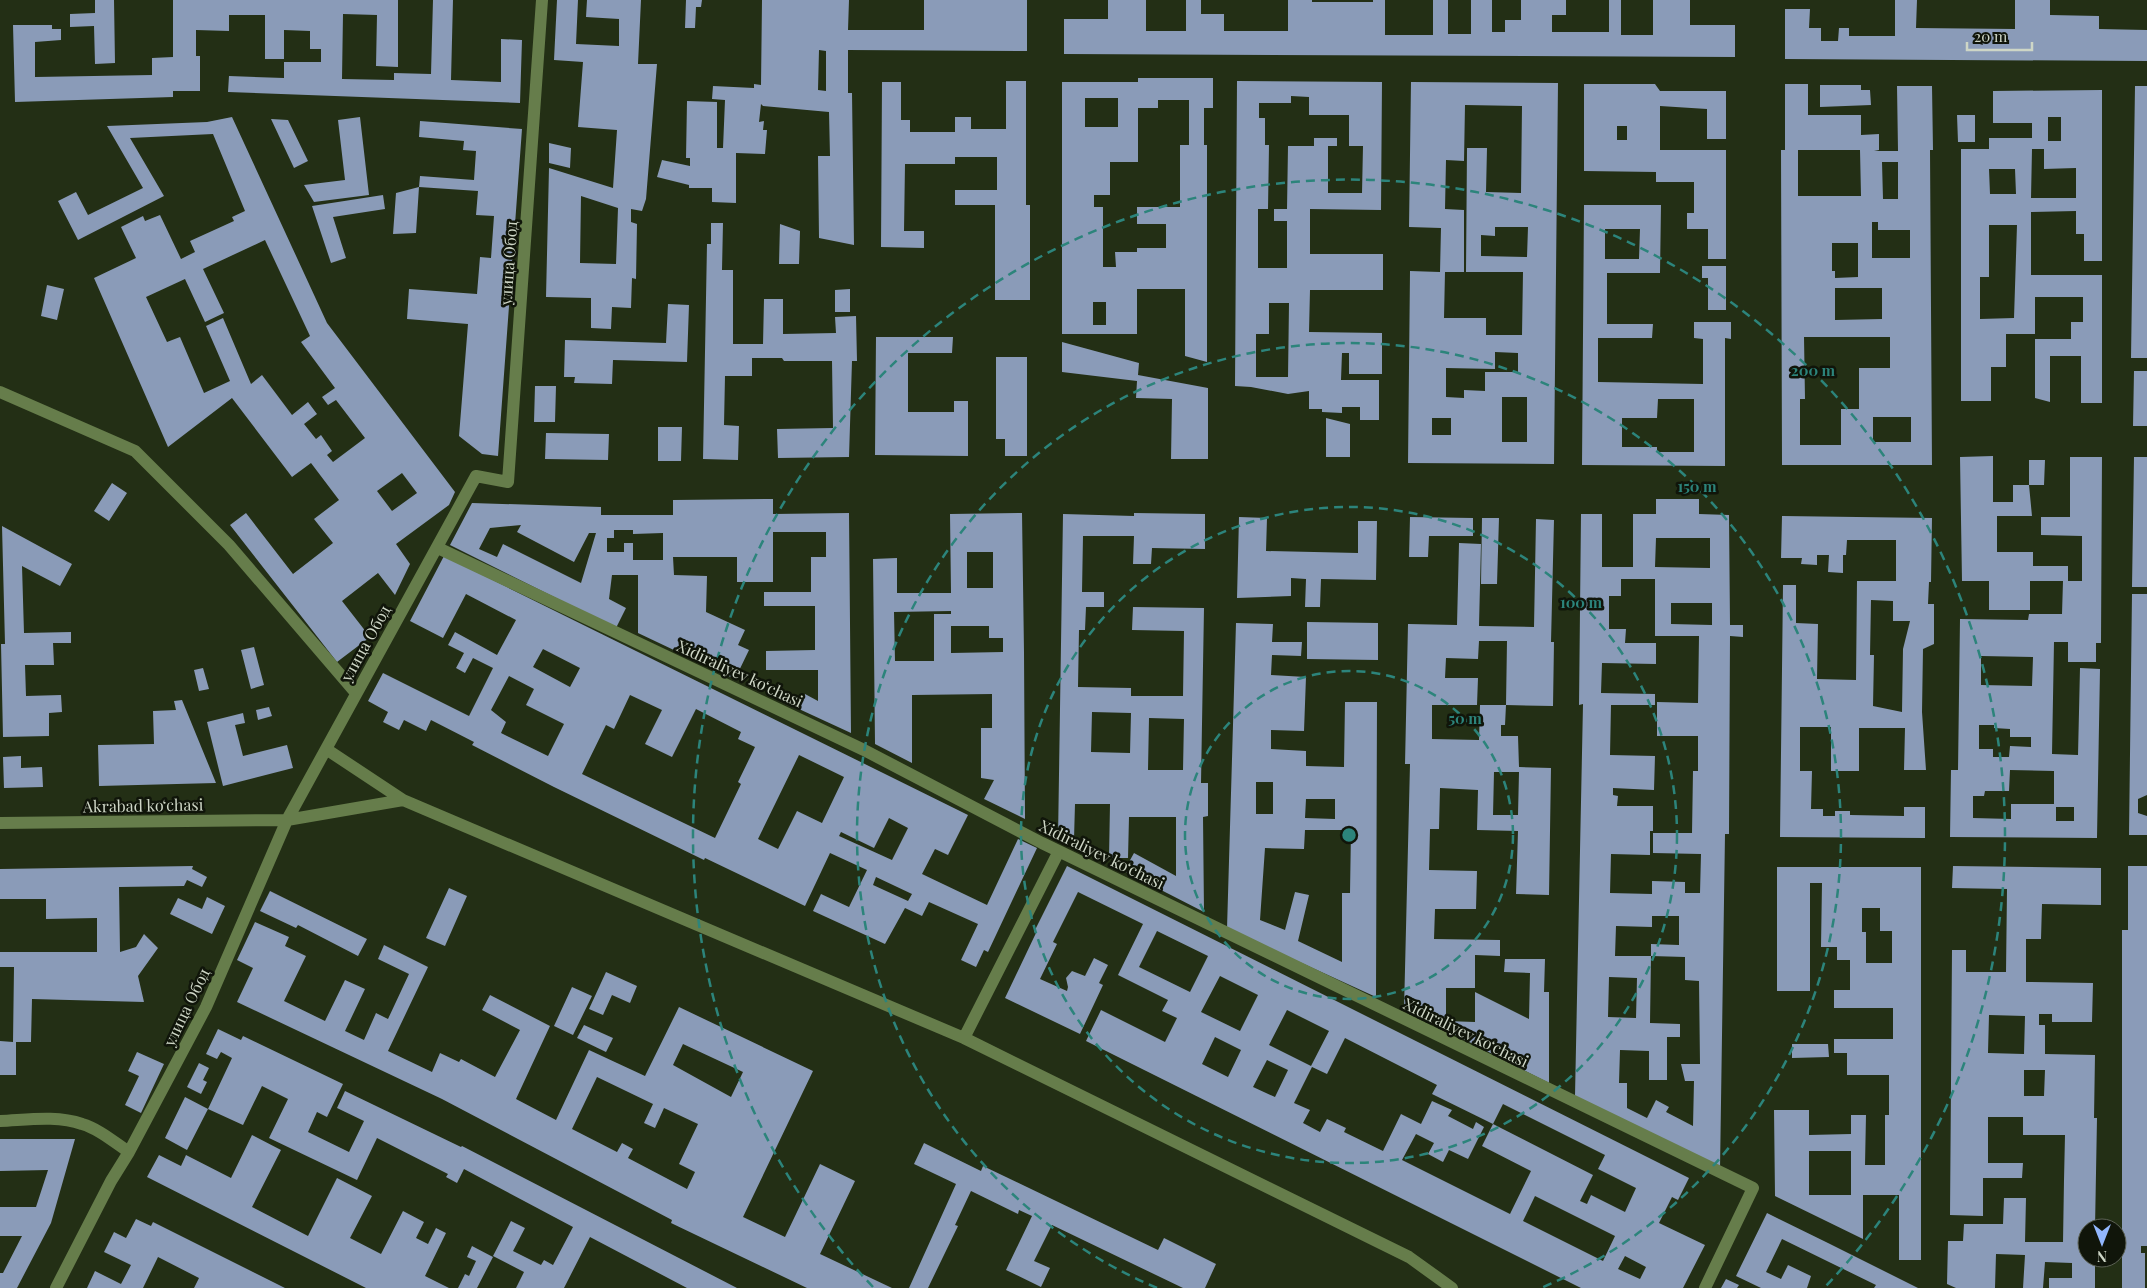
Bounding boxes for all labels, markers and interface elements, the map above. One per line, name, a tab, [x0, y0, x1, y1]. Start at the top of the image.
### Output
scale bar	[1967, 20, 2032, 52]
text: 20 m	[1974, 26, 2008, 46]
street label: улица Обод	[495, 220, 521, 307]
text: 200 m	[1791, 360, 1836, 380]
text: 150 m	[1677, 476, 1717, 496]
text: 100 m	[1560, 592, 1603, 612]
street label: улица Обод	[335, 601, 395, 686]
street label: Xidiraliyev koʻchasi	[674, 635, 807, 712]
text: 50 m	[1448, 708, 1482, 728]
street label: Akrabad koʻchasi	[82, 793, 204, 817]
street label: Xidiraliyev koʻchasi	[1036, 815, 1168, 894]
centre of rings	[1340, 826, 1358, 844]
street label: улица Обод	[158, 964, 214, 1050]
street label: Xidiraliyev koʻchasi	[1400, 993, 1532, 1072]
north arrow	[2077, 1218, 2127, 1268]
text: N	[2097, 1247, 2107, 1266]

